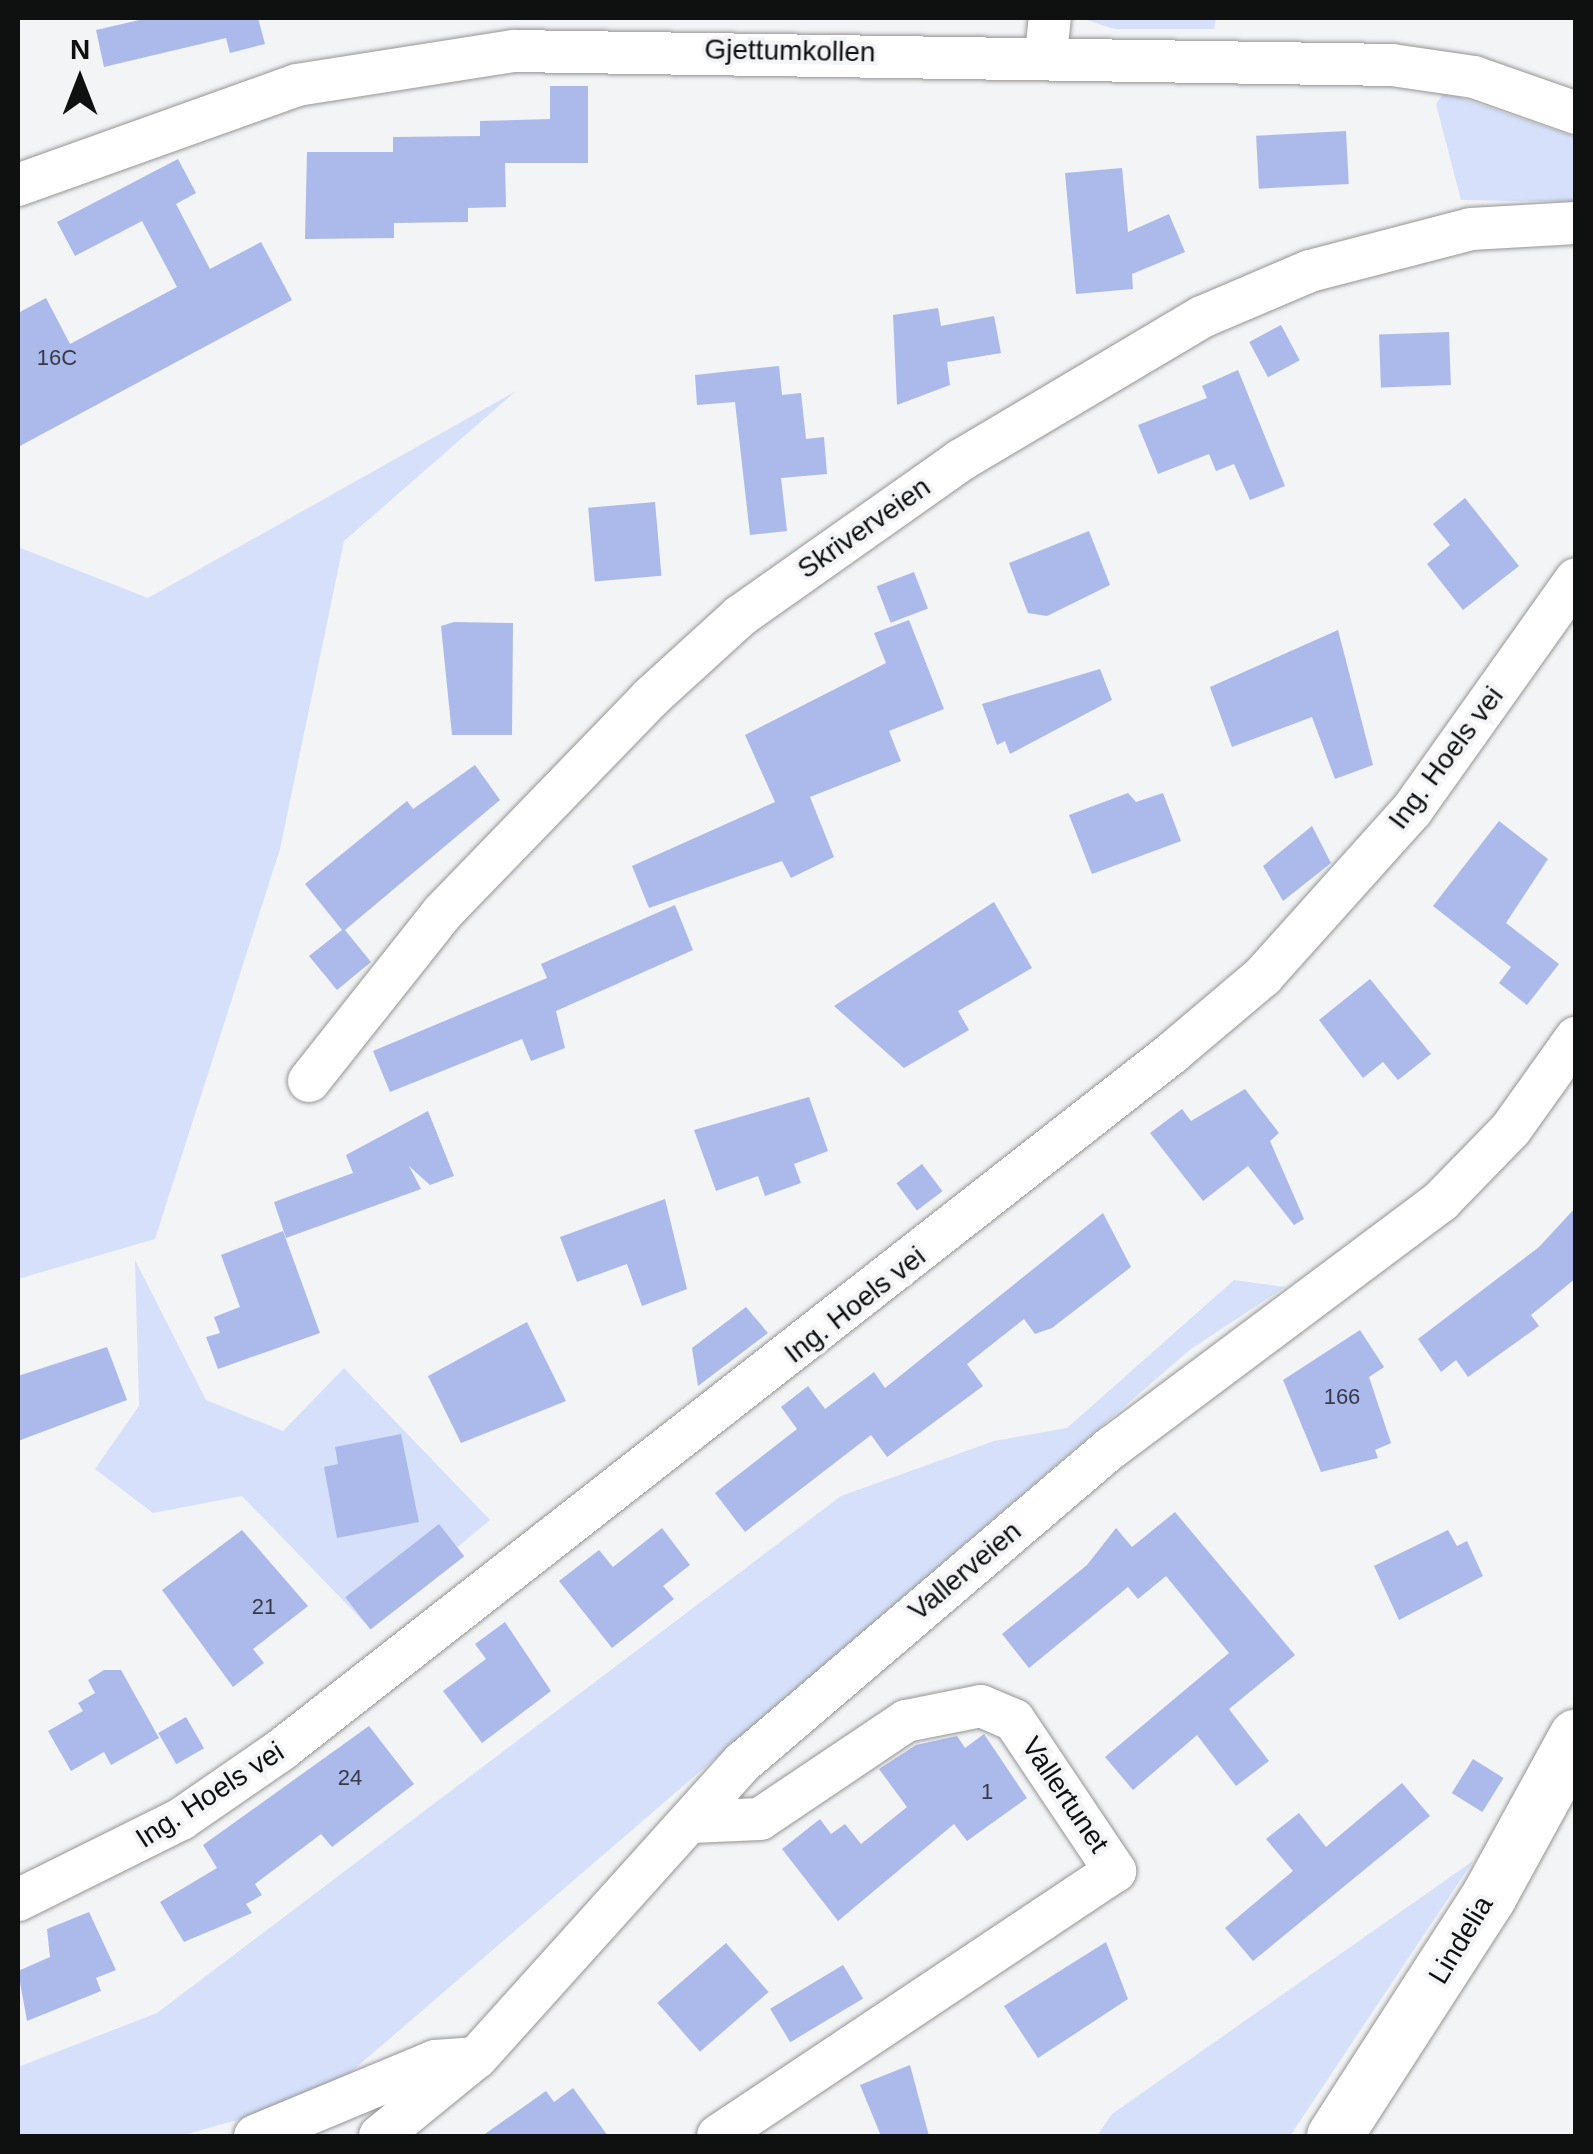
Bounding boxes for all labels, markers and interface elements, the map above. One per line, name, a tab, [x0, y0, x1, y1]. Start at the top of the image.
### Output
north arrow	[30, 30, 130, 130]
street label: Gjettumkollen	[704, 33, 876, 69]
text: N	[70, 34, 90, 65]
house number: 16C	[37, 345, 77, 371]
street label: Skriverveien	[791, 470, 937, 586]
street label: Ing. Hoels vei	[1382, 680, 1510, 836]
street label: Ing. Hoels vei	[778, 1240, 932, 1370]
house number: 166	[1324, 1384, 1360, 1410]
street label: Vallerveien	[902, 1514, 1028, 1628]
house number: 21	[252, 1594, 276, 1620]
street label: Vallertunet	[1014, 1731, 1116, 1859]
street label: Ing. Hoels vei	[130, 1735, 290, 1855]
house number: 24	[338, 1765, 362, 1791]
house number: 1	[981, 1779, 993, 1805]
street label: Lindelia	[1422, 1890, 1500, 1990]

